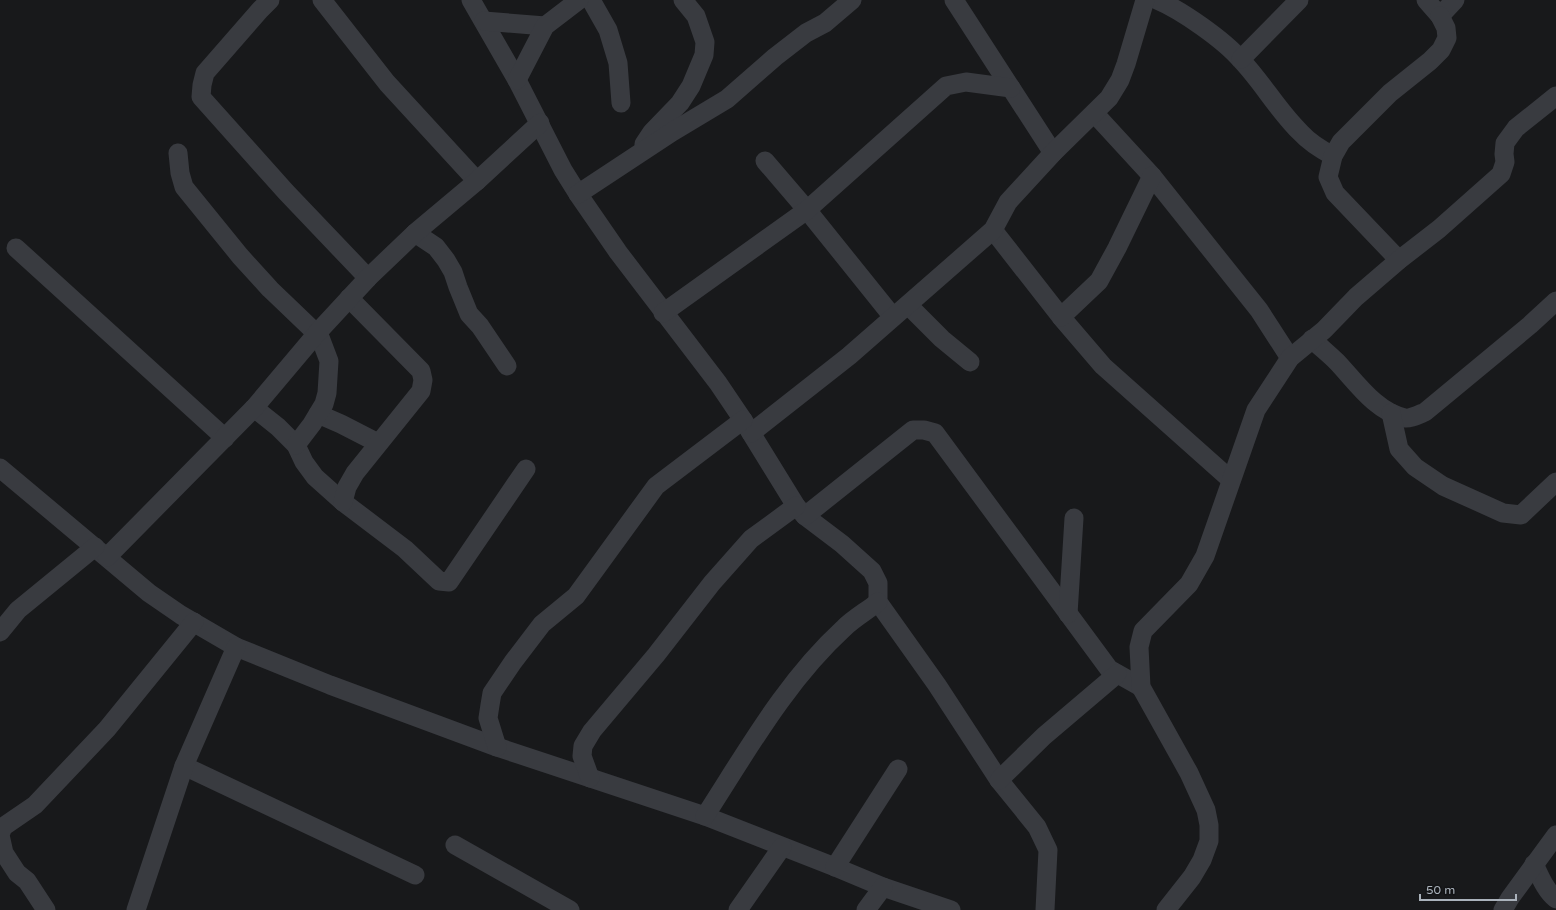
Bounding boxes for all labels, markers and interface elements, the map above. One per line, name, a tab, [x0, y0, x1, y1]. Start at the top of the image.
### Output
scale bar	[1420, 876, 1516, 902]
text: 50 m	[1426, 883, 1455, 897]

